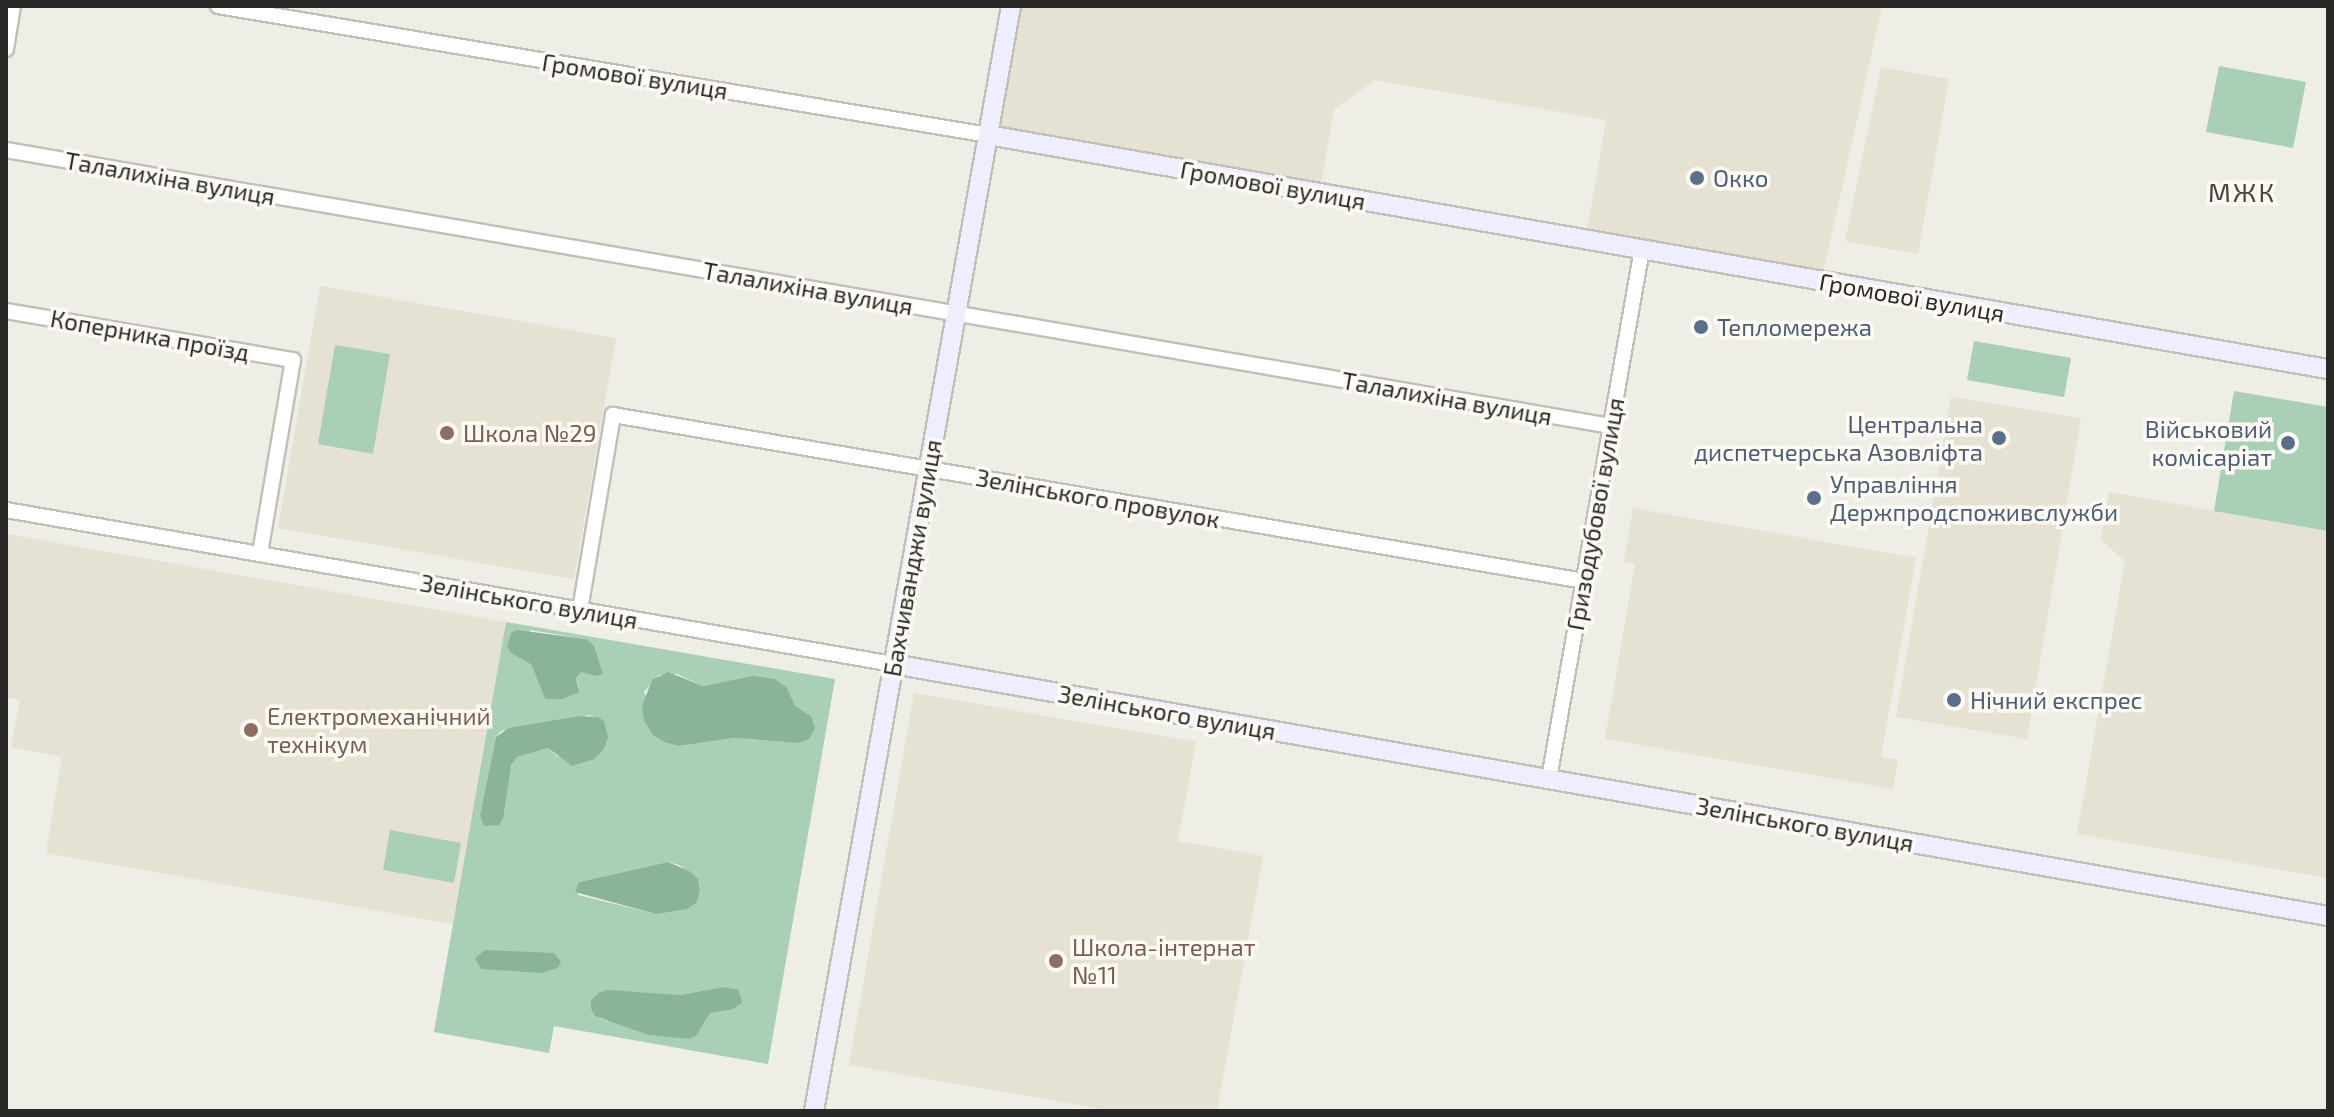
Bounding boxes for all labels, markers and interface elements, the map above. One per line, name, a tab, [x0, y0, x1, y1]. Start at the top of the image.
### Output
street label: Громової вулиця	[540, 47, 730, 105]
street label: Талалихіна вулиця	[63, 145, 277, 211]
street label: Громової вулиця	[1178, 155, 1368, 215]
place label: Окко	[1713, 164, 1768, 192]
marker: Окко	[1688, 169, 1706, 187]
district label: МЖК	[2208, 176, 2276, 208]
street label: Талалихіна вулиця	[701, 255, 915, 321]
street label: Громової вулиця	[1817, 267, 2007, 327]
street label: Коперника проїзд	[48, 303, 252, 367]
place label: Тепломережа	[1717, 313, 1872, 341]
marker: Тепломережа	[1692, 318, 1710, 336]
street label: Талалихіна вулиця	[1340, 365, 1554, 431]
street label: Гризодубової вулиця	[1560, 395, 1630, 633]
place label: Центральна диспетчерська Азовліфта	[1694, 410, 1983, 466]
place label: Військовий комісаріат	[2145, 415, 2272, 471]
place label: Школа №29	[463, 419, 597, 447]
marker: Школа №29	[438, 424, 456, 442]
marker: Центральна диспетчерська Азовліфта	[1990, 429, 2008, 447]
marker: Військовий комісаріат	[2279, 434, 2297, 452]
street label: Бахчиванджи вулиця	[877, 437, 947, 679]
street label: Зелінського провулок	[974, 462, 1222, 534]
place label: Управління Держпродспоживслужби	[1830, 470, 2118, 526]
marker: Управління Держпродспоживслужби	[1805, 489, 1823, 507]
street label: Зелінського вулиця	[418, 568, 640, 634]
street label: Зелінського вулиця	[1056, 679, 1278, 745]
place label: Нічний експрес	[1970, 686, 2142, 714]
marker: Нічний експрес	[1945, 691, 1963, 709]
place label: Електромеханічний технікум	[267, 702, 491, 758]
marker: Електромеханічний технікум	[242, 721, 260, 739]
street label: Зелінського вулиця	[1694, 791, 1916, 857]
place label: Школа-інтернат №11	[1072, 933, 1256, 989]
marker: Школа-інтернат №11	[1047, 952, 1065, 970]

